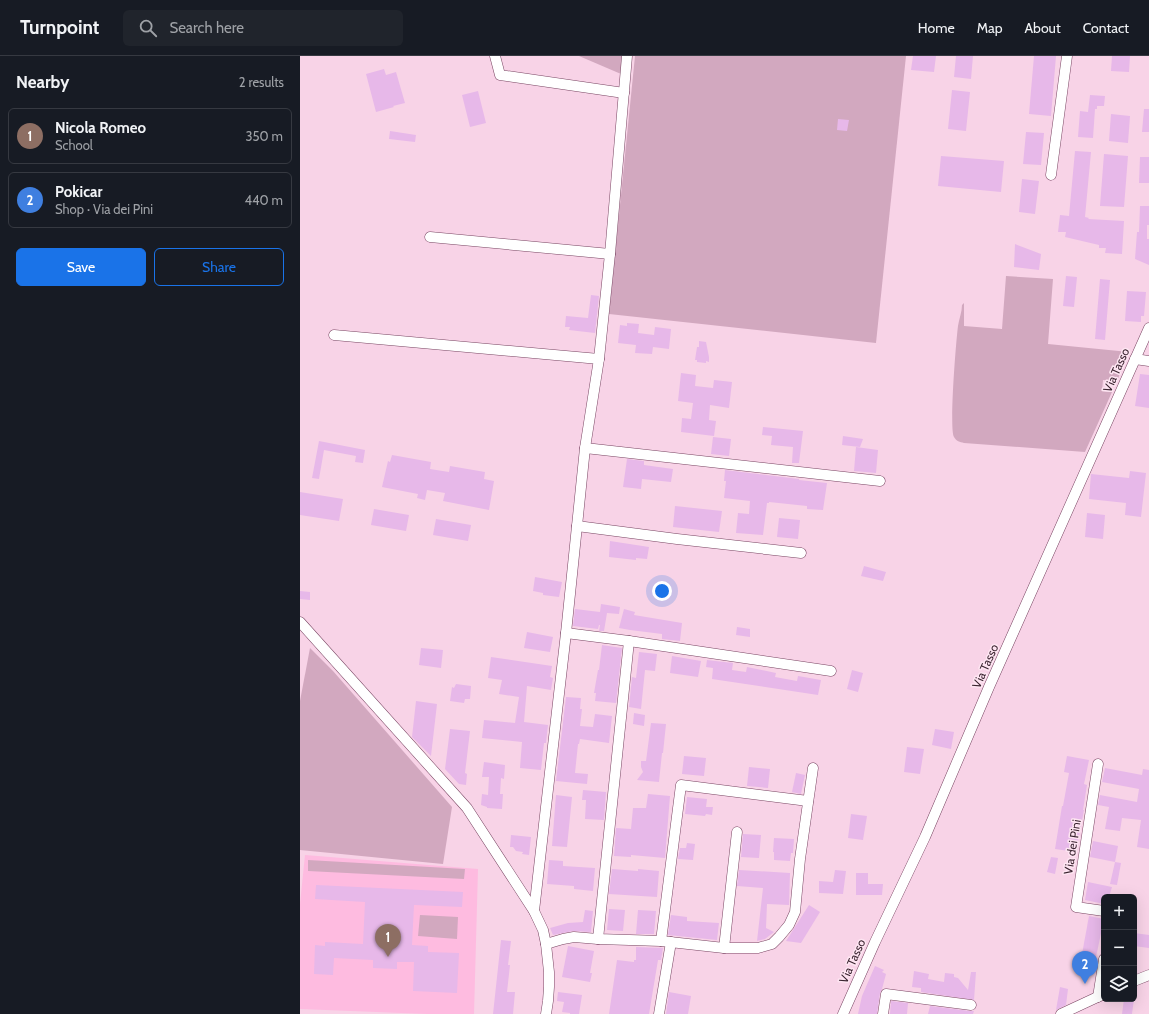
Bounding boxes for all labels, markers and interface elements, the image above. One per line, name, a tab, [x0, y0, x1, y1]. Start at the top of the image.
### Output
search box	[123, 10, 403, 46]
text: Turnpoint	[20, 16, 99, 39]
icon: search	[137, 17, 159, 39]
text: Search here	[169, 19, 244, 37]
text: Home	[918, 19, 955, 37]
text: Map	[977, 19, 1002, 37]
text: About	[1024, 19, 1061, 37]
text: Contact	[1083, 19, 1129, 37]
text: Nearby	[16, 72, 69, 92]
text: 2 results	[239, 74, 284, 90]
text: Nicola Romeo	[55, 119, 146, 137]
text: 1	[28, 128, 32, 144]
text: 350 m	[246, 128, 283, 144]
text: School	[55, 137, 93, 153]
text: Pokicar	[55, 183, 102, 201]
text: 2	[27, 192, 33, 208]
text: 440 m	[245, 192, 283, 208]
text: Shop · Via dei Pini	[55, 201, 153, 217]
button: Save	[16, 248, 146, 286]
button: Share	[154, 248, 284, 286]
street label: Via Tasso	[1100, 345, 1133, 394]
your location	[652, 581, 672, 601]
street label: Via Tasso	[969, 641, 1002, 690]
street label: Via dei Pini	[1060, 818, 1084, 876]
map controls	[1101, 894, 1137, 1002]
button: +	[1101, 894, 1137, 930]
pin: 1	[375, 924, 401, 957]
button: −	[1101, 930, 1137, 966]
street label: Via Tasso	[836, 936, 869, 985]
pin: 2	[1072, 951, 1098, 984]
button: layers	[1101, 966, 1137, 1002]

